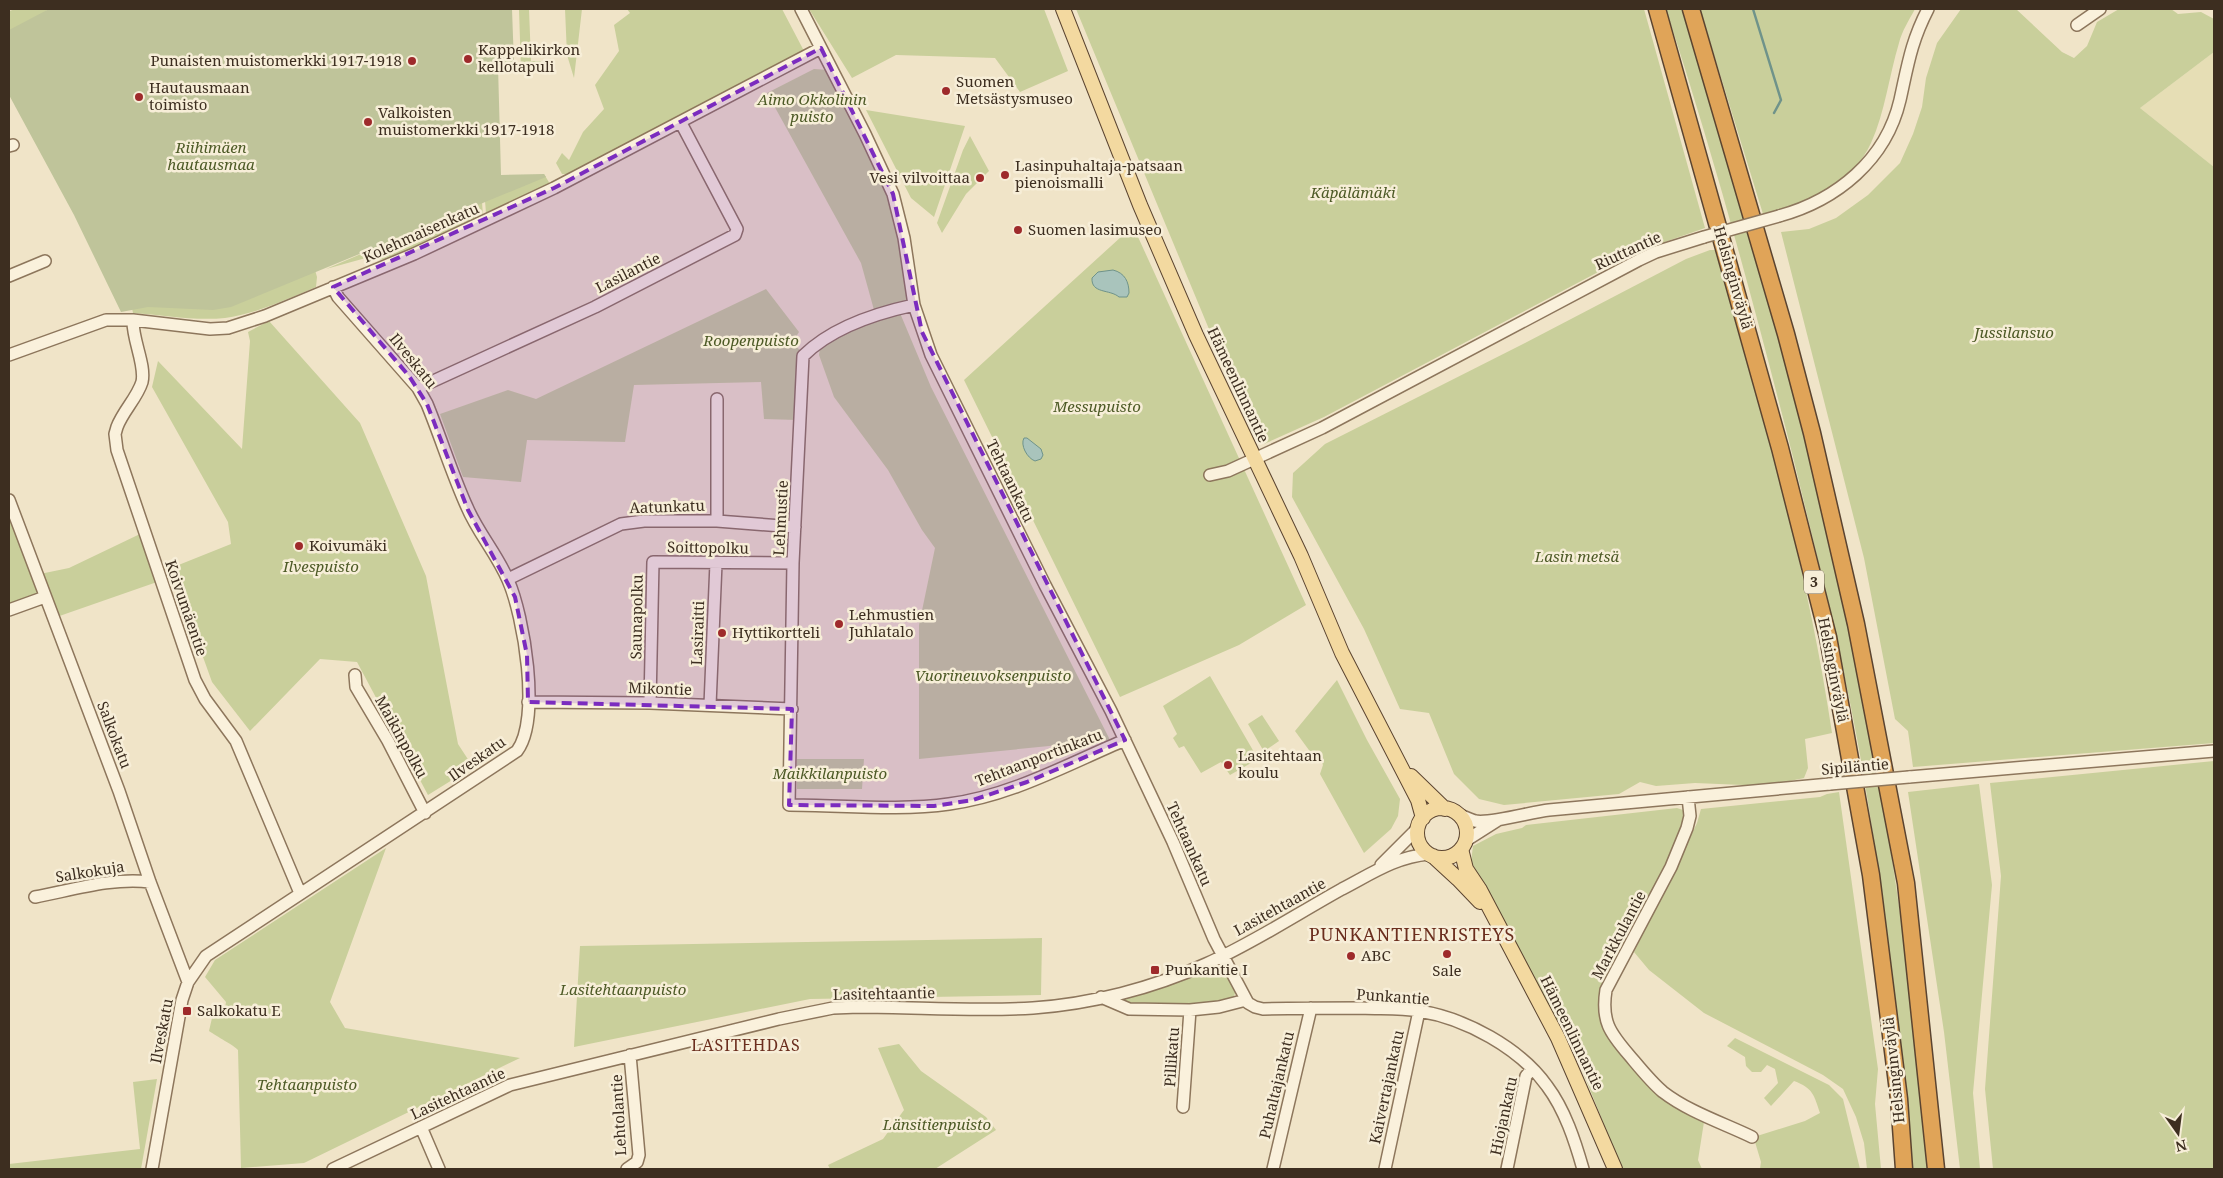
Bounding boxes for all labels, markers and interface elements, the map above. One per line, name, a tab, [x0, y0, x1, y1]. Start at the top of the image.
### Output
place label: Kappelikirkon kellotapuli	[478, 39, 581, 76]
place label: Punaisten muistomerkki 1917-1918	[150, 50, 402, 70]
marker: Kappelikirkon kellotapuli	[462, 53, 474, 65]
marker: Punaisten muistomerkki 1917-1918	[406, 55, 418, 67]
place label: Suomen Metsästysmuseo	[956, 71, 1073, 108]
place label: Hautausmaan toimisto	[149, 77, 250, 114]
marker: Suomen Metsästysmuseo	[940, 85, 952, 97]
park label: Aimo Okkolinin puisto	[756, 89, 867, 126]
marker: Hautausmaan toimisto	[133, 91, 145, 103]
place label: Valkoisten muistomerkki 1917-1918	[378, 102, 554, 139]
marker: Valkoisten muistomerkki 1917-1918	[362, 116, 374, 128]
park label: Riihimäen hautausmaa	[167, 137, 255, 174]
place label: Lasinpuhaltaja-patsaan pienoismalli	[1015, 155, 1183, 192]
place label: Vesi vilvoittaa	[870, 167, 970, 187]
marker: Lasinpuhaltaja-patsaan pienoismalli	[999, 169, 1011, 181]
marker: Vesi vilvoittaa	[974, 172, 986, 184]
park label: Käpälämäki	[1310, 182, 1396, 202]
street label: Kolehmaisenkatu	[359, 197, 482, 267]
place label: Suomen lasimuseo	[1028, 219, 1162, 239]
marker: Suomen lasimuseo	[1012, 224, 1024, 236]
street label: Helsinginväylä	[1710, 224, 1758, 332]
street label: Riuttantie	[1591, 226, 1664, 274]
street label: Lasilantie	[592, 247, 663, 297]
park label: Jussilansuo	[1971, 322, 2054, 342]
street label: Hämeenlinnantie	[1203, 324, 1274, 446]
street label: Ilveskatu	[385, 329, 443, 393]
park label: Roopenpuisto	[702, 330, 799, 350]
park label: Messupuisto	[1052, 396, 1141, 416]
street label: Tehtaankatu	[982, 436, 1040, 526]
street label: Lehmustie	[768, 480, 792, 556]
street label: Aatunkatu	[629, 495, 706, 517]
place label: Koivumäki	[309, 535, 387, 555]
street label: Soittopolku	[667, 536, 749, 558]
marker: Koivumäki	[293, 540, 305, 552]
park label: Lasin metsä	[1534, 546, 1620, 566]
park label: Ilvespuisto	[282, 556, 359, 576]
street label: Koivumäentie	[161, 557, 213, 658]
road number: 3	[1804, 570, 1824, 594]
street label: Saunapolku	[625, 574, 647, 660]
street label: Lasiraitti	[686, 600, 708, 666]
place label: Lehmustien Juhlatalo	[848, 604, 934, 641]
street label: Helsinginväylä	[1814, 615, 1854, 724]
marker: Lehmustien Juhlatalo	[833, 618, 845, 630]
place label: Hyttikortteli	[732, 622, 820, 642]
marker: Hyttikortteli	[716, 627, 728, 639]
park label: Vuorineuvoksenpuisto	[915, 665, 1071, 685]
street label: Mikontie	[628, 677, 692, 699]
street label: Maikinpolku	[371, 692, 433, 782]
street label: Salkokatu	[93, 698, 137, 772]
street label: Tehtaanportinkatu	[972, 723, 1105, 791]
street label: Ilveskatu	[444, 731, 509, 785]
place label: Lasitehtaan koulu	[1238, 745, 1322, 782]
street label: Sipiläntie	[1820, 753, 1890, 779]
marker: Lasitehtaan koulu	[1222, 759, 1234, 771]
park label: Maikkilanpuisto	[772, 763, 887, 783]
street label: Tehtaankatu	[1163, 798, 1218, 889]
street label: Salkokuja	[54, 856, 126, 886]
street label: Lasitehtaantie	[1230, 873, 1329, 940]
street label: Markkulantie	[1586, 887, 1650, 982]
district label: PUNKANTIENRISTEYS	[1309, 922, 1515, 946]
place label: ABC	[1361, 945, 1391, 965]
marker: Sale	[1441, 948, 1453, 960]
marker: ABC	[1345, 950, 1357, 962]
place label: Punkantie I	[1165, 959, 1248, 979]
place label: Sale	[1432, 960, 1462, 980]
marker: Punkantie I	[1149, 964, 1161, 976]
street label: Hämeenlinnantie	[1536, 972, 1609, 1093]
park label: Lasitehtaanpuisto	[559, 979, 686, 999]
street label: Lasitehtaantie	[833, 982, 935, 1004]
street label: Punkantie	[1356, 983, 1430, 1009]
street label: Ilveskatu	[145, 996, 177, 1065]
place label: Salkokatu E	[197, 1000, 281, 1020]
marker: Salkokatu E	[181, 1005, 193, 1017]
street label: Helsinginväylä	[1877, 1016, 1909, 1124]
street label: Pillikatu	[1159, 1026, 1183, 1088]
street label: Kaivertajankatu	[1364, 1028, 1408, 1146]
street label: Puhaltajankatu	[1254, 1029, 1298, 1140]
district label: LASITEHDAS	[691, 1034, 801, 1056]
street label: Lasitehtaantie	[407, 1062, 508, 1124]
park label: Tehtaanpuisto	[257, 1074, 357, 1094]
street label: Lehtolantie	[606, 1074, 630, 1156]
street label: Hiojankatu	[1485, 1074, 1521, 1157]
north arrow	[2153, 1108, 2203, 1158]
park label: Länsitienpuisto	[882, 1114, 991, 1134]
text: N	[2174, 1136, 2189, 1157]

